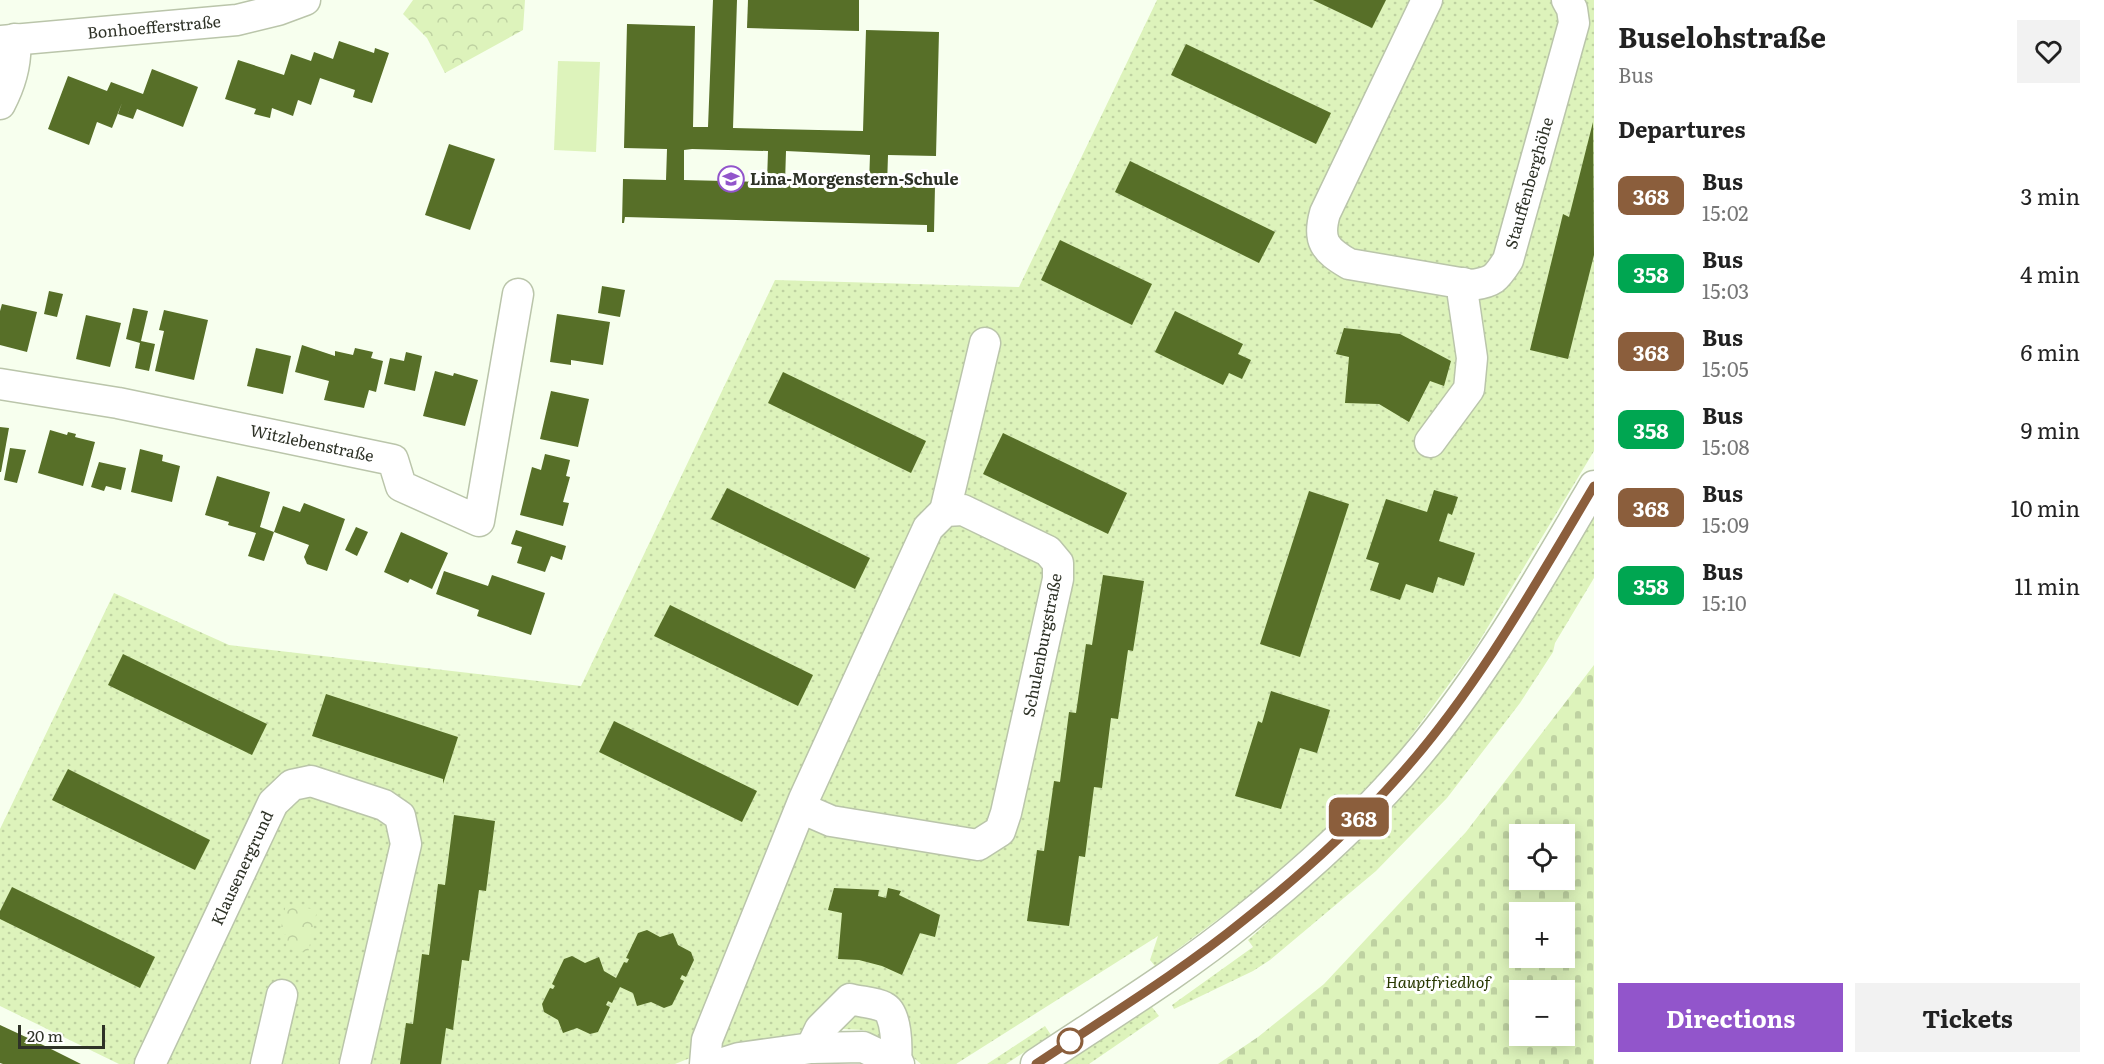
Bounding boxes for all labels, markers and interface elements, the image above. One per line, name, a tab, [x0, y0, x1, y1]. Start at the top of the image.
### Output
street label: Bonhoefferstraße	[86, 8, 222, 44]
text: Buselohstraße	[1618, 15, 1826, 57]
button: heart	[2017, 20, 2080, 83]
text: Bus	[1618, 59, 1653, 89]
text: Departures	[1618, 112, 1745, 145]
street label: Stauffenberghöhe	[1498, 114, 1558, 252]
school or university icon: Lina-Morgenstern-Schule	[716, 164, 746, 194]
text: Bus	[1702, 164, 1743, 197]
place label: Lina-Morgenstern-Schule	[750, 166, 959, 190]
text: 3 min	[2020, 179, 2080, 212]
text: 368	[1633, 180, 1669, 211]
text: 15:02	[1702, 197, 1748, 227]
text: Bus	[1702, 242, 1743, 275]
text: 4 min	[2020, 257, 2080, 290]
text: 358	[1633, 258, 1669, 289]
text: 15:03	[1702, 275, 1749, 305]
text: Bus	[1702, 320, 1743, 353]
text: 6 min	[2021, 335, 2080, 368]
text: 368	[1633, 336, 1669, 367]
text: 15:05	[1702, 353, 1749, 383]
text: Bus	[1702, 398, 1743, 431]
text: 9 min	[2021, 413, 2080, 446]
text: 358	[1633, 414, 1669, 445]
street label: Witzlebenstraße	[248, 417, 376, 467]
text: 15:08	[1702, 431, 1750, 461]
text: Bus	[1702, 476, 1743, 509]
text: 10 min	[2011, 491, 2080, 524]
text: 368	[1633, 492, 1669, 523]
text: 15:09	[1702, 509, 1749, 539]
text: Bus	[1702, 554, 1743, 587]
text: 11 min	[2014, 569, 2080, 602]
text: 358	[1633, 570, 1669, 601]
street label: Schulenburgstraße	[1015, 571, 1067, 719]
text: 15:10	[1702, 587, 1747, 617]
line badge: 368	[1324, 798, 1394, 836]
text: 368	[1341, 802, 1377, 833]
street label: Klausenergrund	[204, 806, 278, 929]
map controls	[1509, 824, 1575, 1046]
button: locate	[1509, 824, 1575, 890]
button: +	[1509, 902, 1575, 968]
park label: Hauptfriedhof	[1386, 969, 1492, 993]
button: −	[1509, 980, 1575, 1046]
button: Directions	[1618, 983, 1843, 1052]
button: Tickets	[1855, 983, 2080, 1052]
scale bar	[18, 1022, 105, 1050]
text: 20 m	[27, 1023, 63, 1047]
unlabelled marker	[1057, 1028, 1083, 1054]

